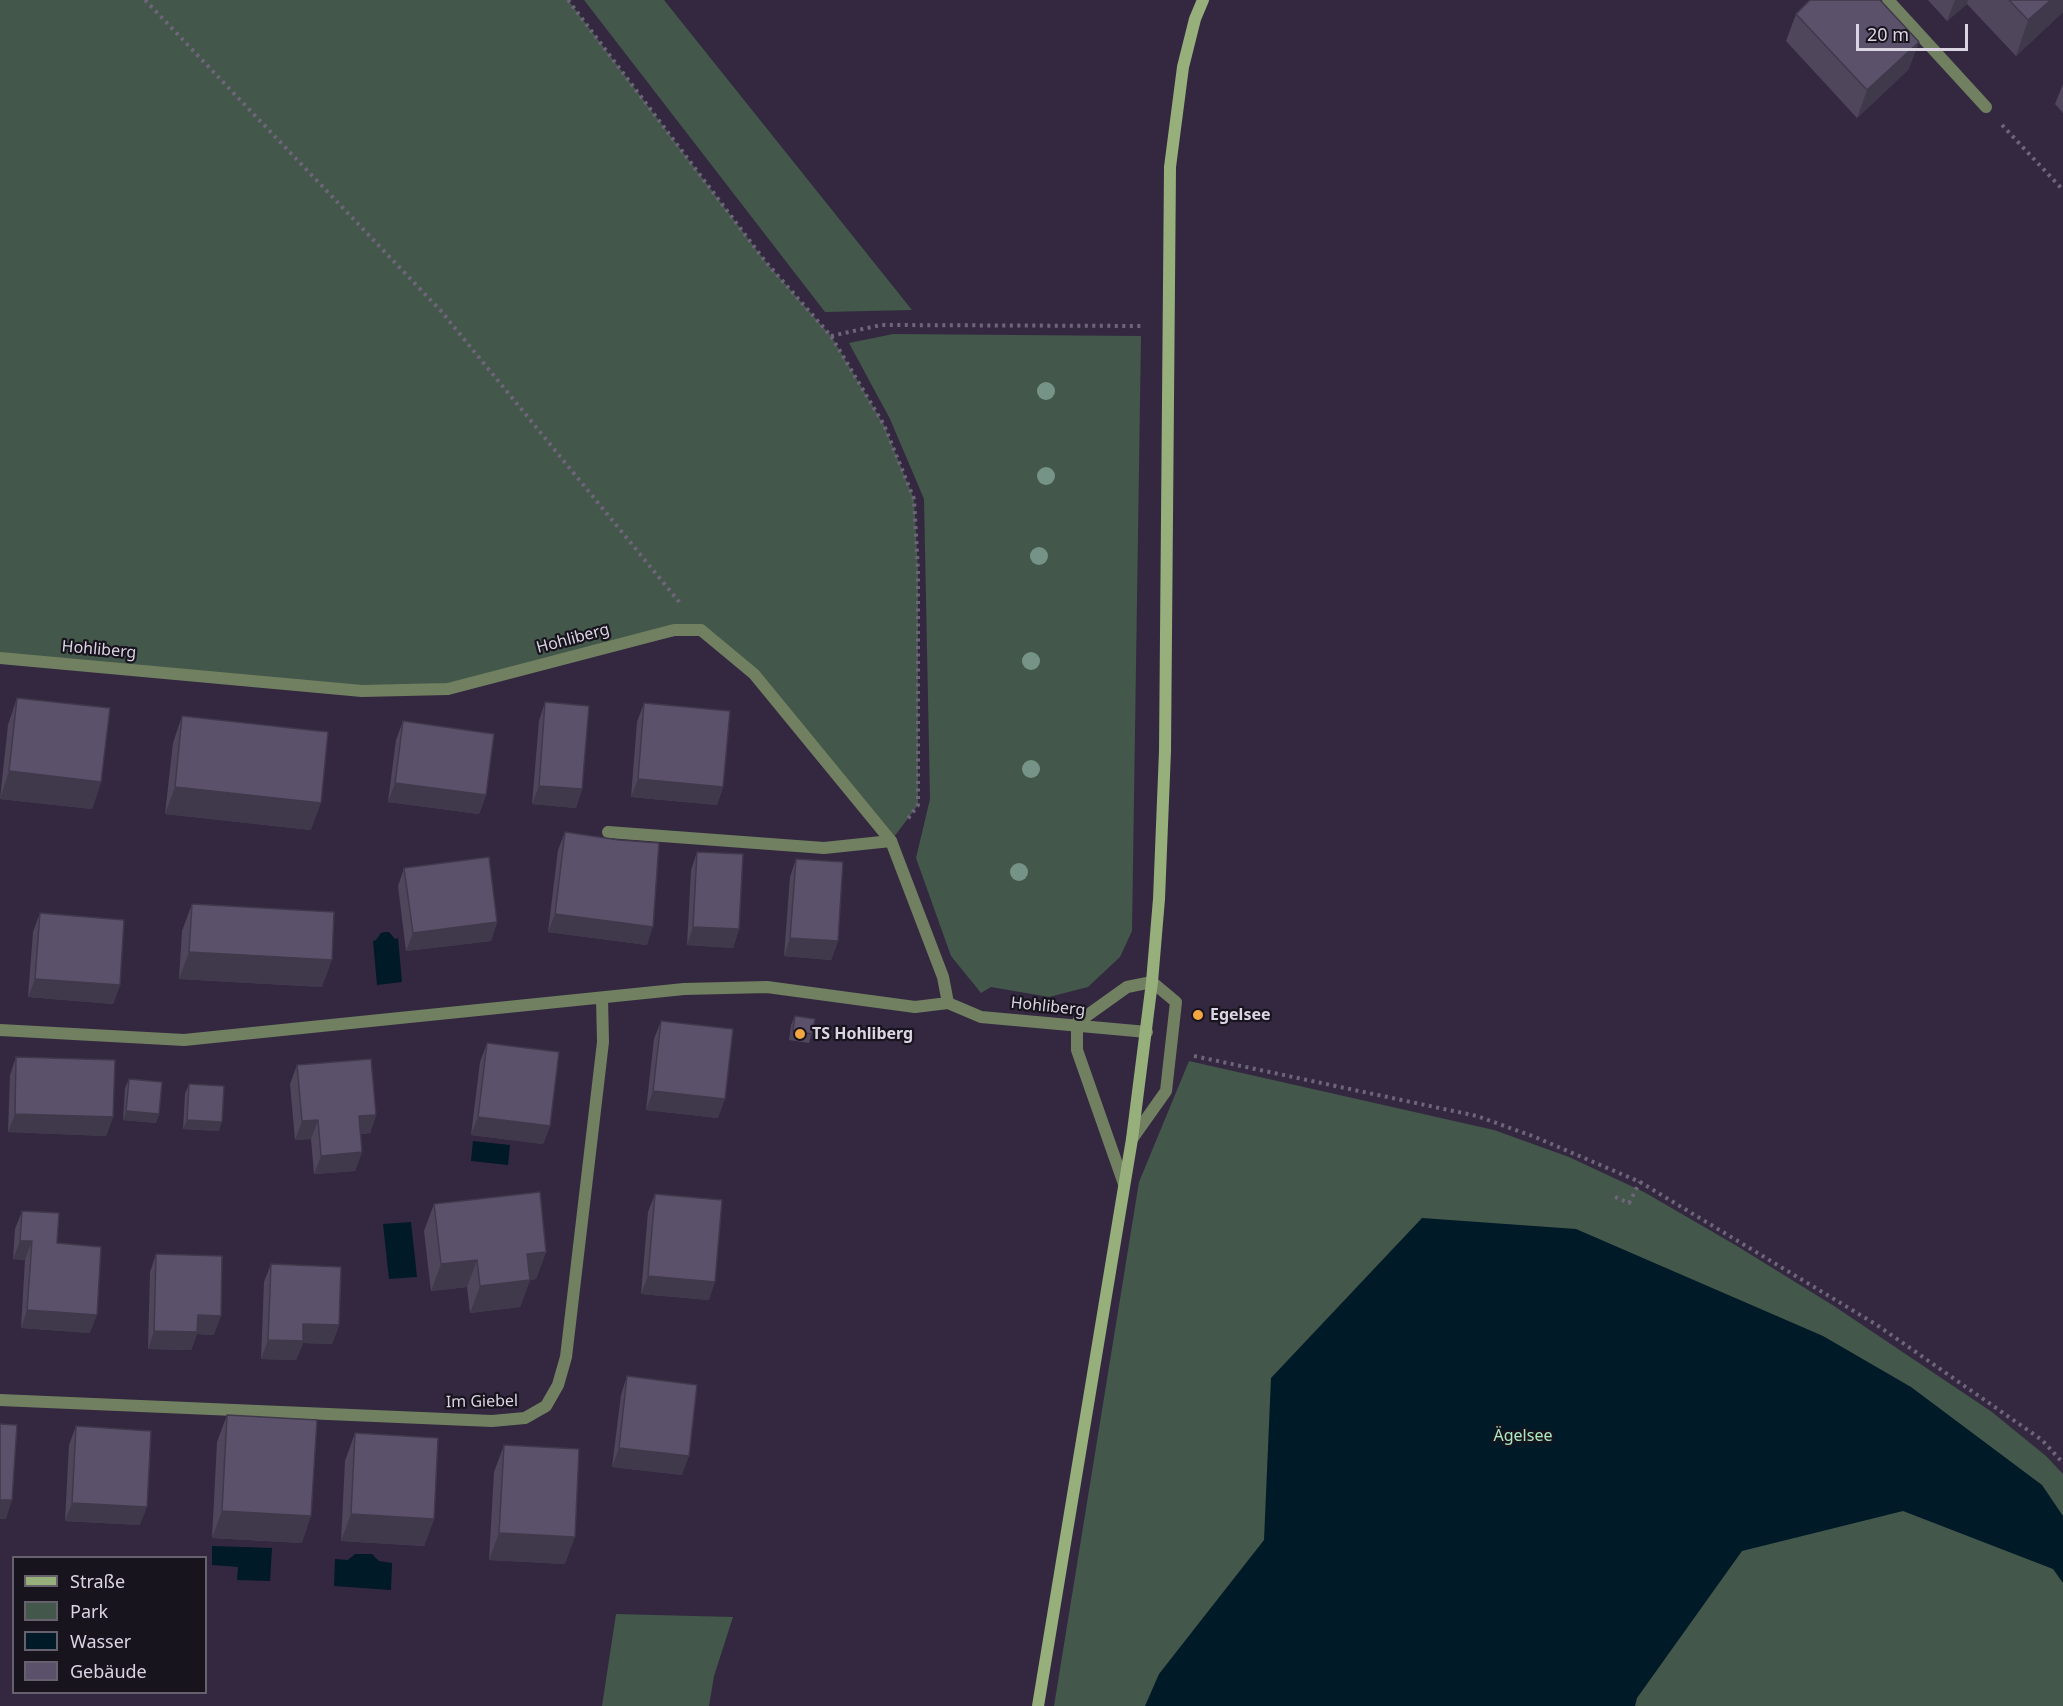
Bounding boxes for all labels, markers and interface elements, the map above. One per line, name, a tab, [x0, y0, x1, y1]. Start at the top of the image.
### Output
scale bar	[1859, 12, 1972, 50]
text: 20 m	[1867, 22, 1909, 46]
street label: Hohliberg	[534, 620, 612, 658]
street label: Hohliberg	[61, 637, 137, 663]
street label: Hohliberg	[1010, 994, 1086, 1020]
place label: Egelsee	[1210, 1005, 1271, 1025]
marker: Egelsee	[1191, 1008, 1205, 1022]
place label: TS Hohliberg	[812, 1024, 913, 1044]
marker: TS Hohliberg	[793, 1027, 807, 1041]
street label: Im Giebel	[446, 1392, 518, 1412]
park label: Ägelsee	[1494, 1426, 1552, 1446]
legend	[12, 1556, 207, 1694]
text: Straße	[70, 1569, 125, 1593]
text: Park	[70, 1599, 108, 1623]
text: Wasser	[70, 1629, 131, 1653]
text: Gebäude	[70, 1659, 147, 1683]

